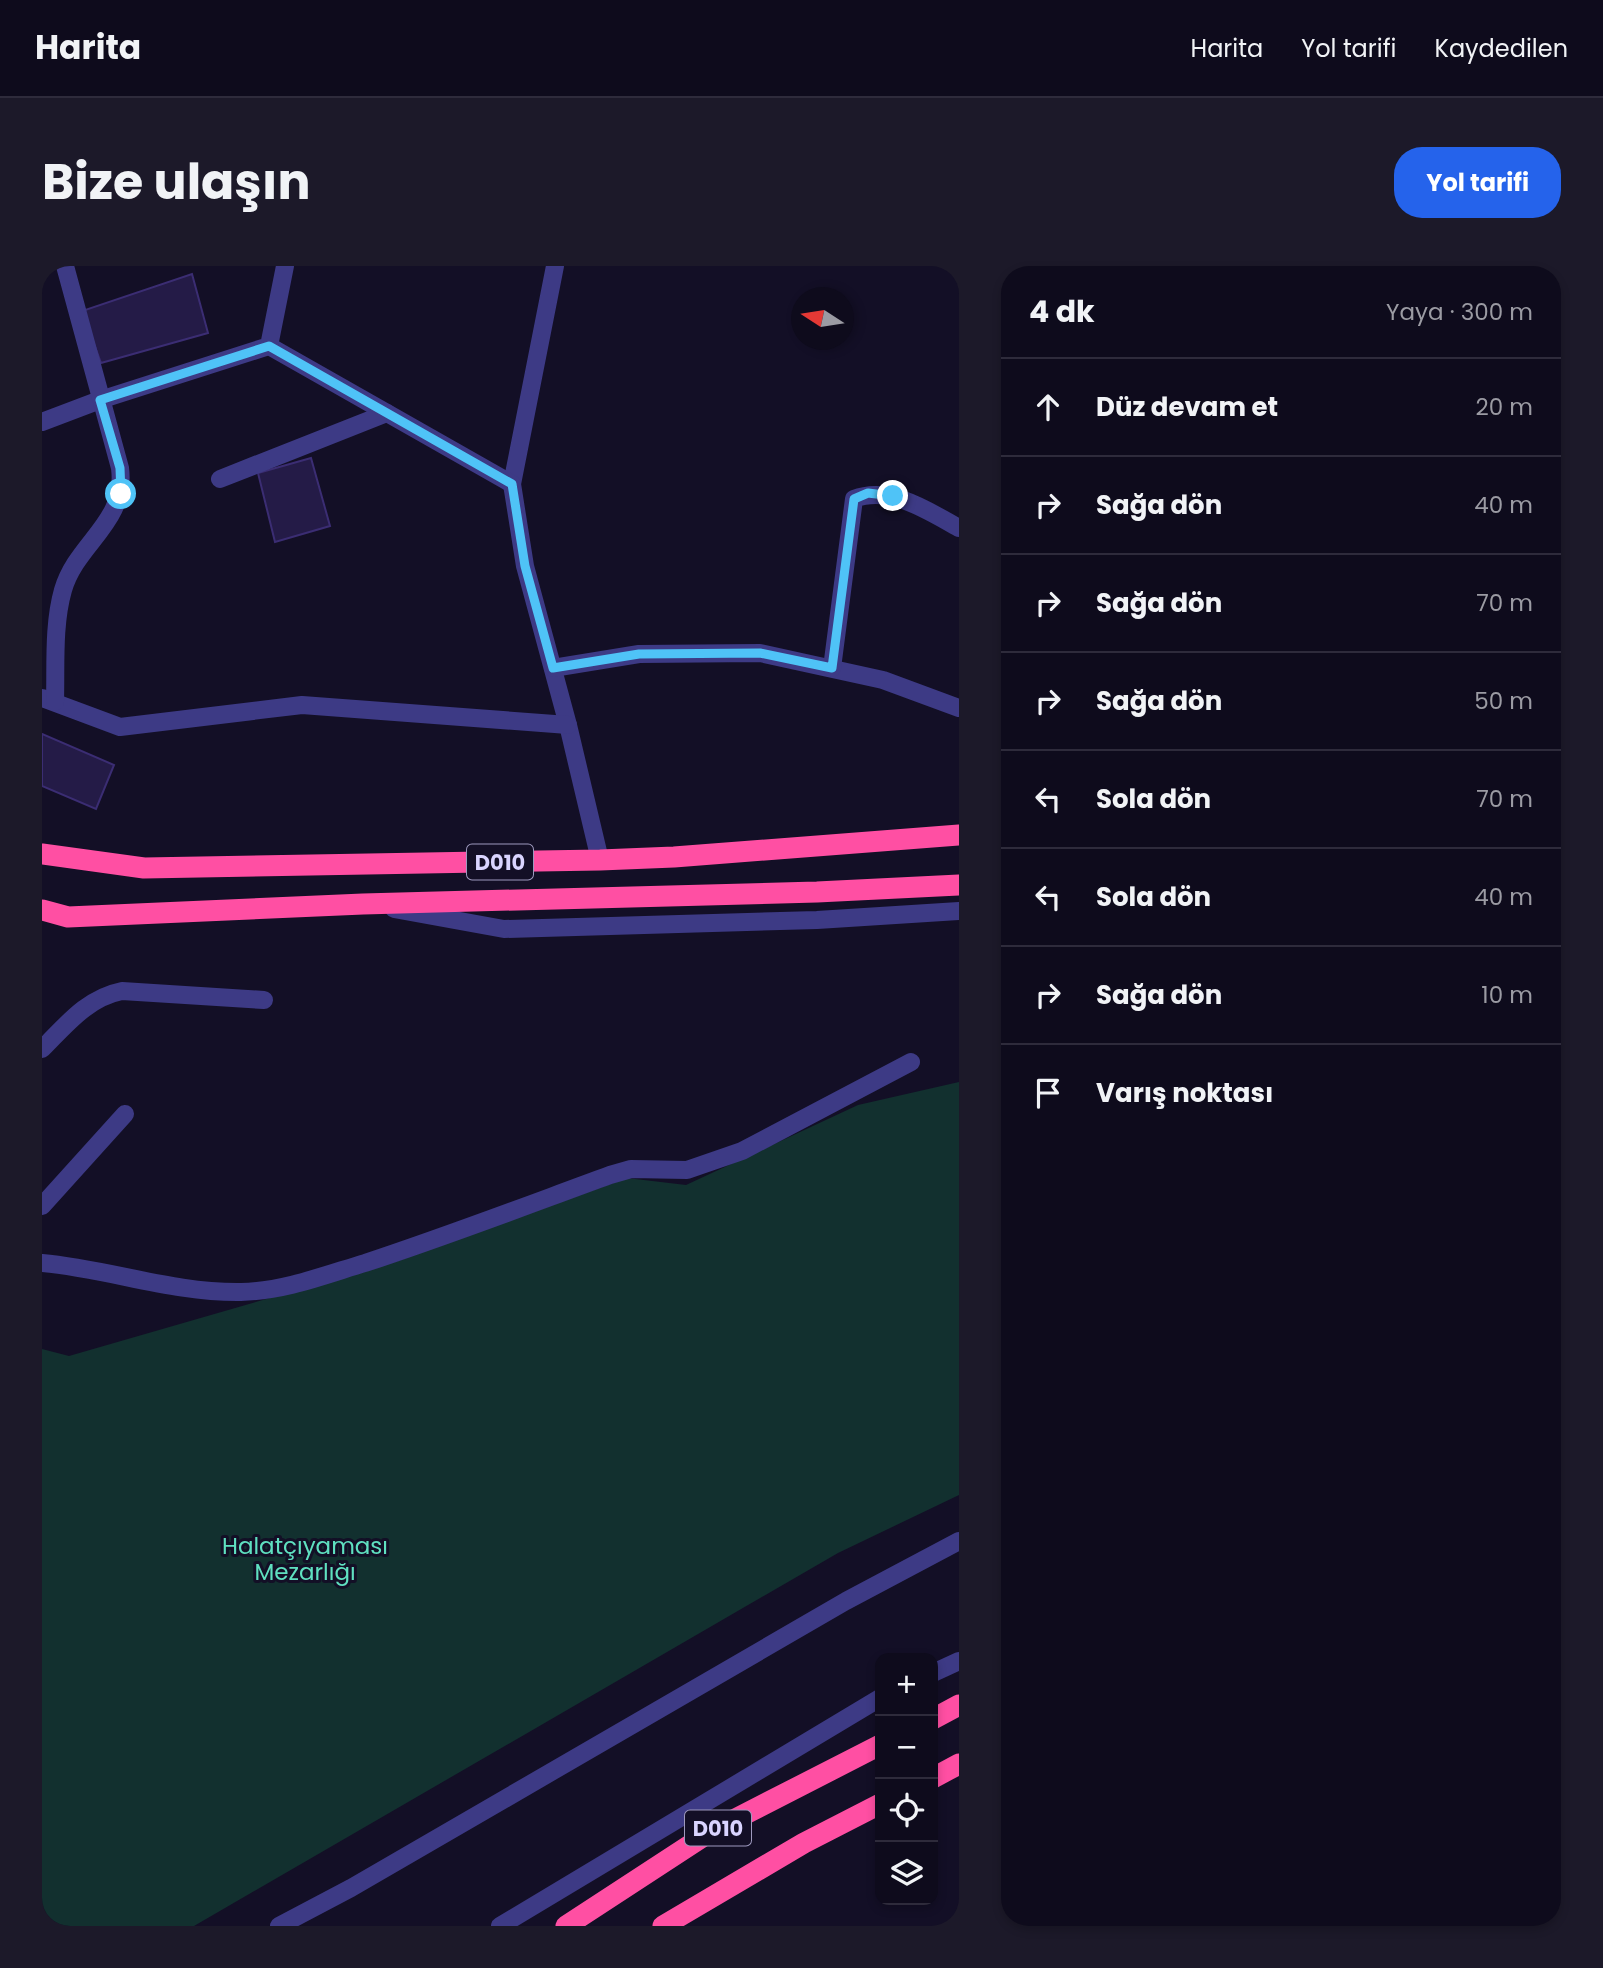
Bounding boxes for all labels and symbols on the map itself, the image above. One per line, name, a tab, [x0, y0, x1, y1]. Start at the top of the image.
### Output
north arrow	[791, 287, 854, 350]
route start	[105, 478, 136, 509]
route end	[877, 480, 908, 511]
road number: D010	[467, 844, 533, 880]
park label: Halatçıyaması Mezarlığı	[222, 1530, 388, 1588]
road number: D010	[685, 1810, 751, 1846]

